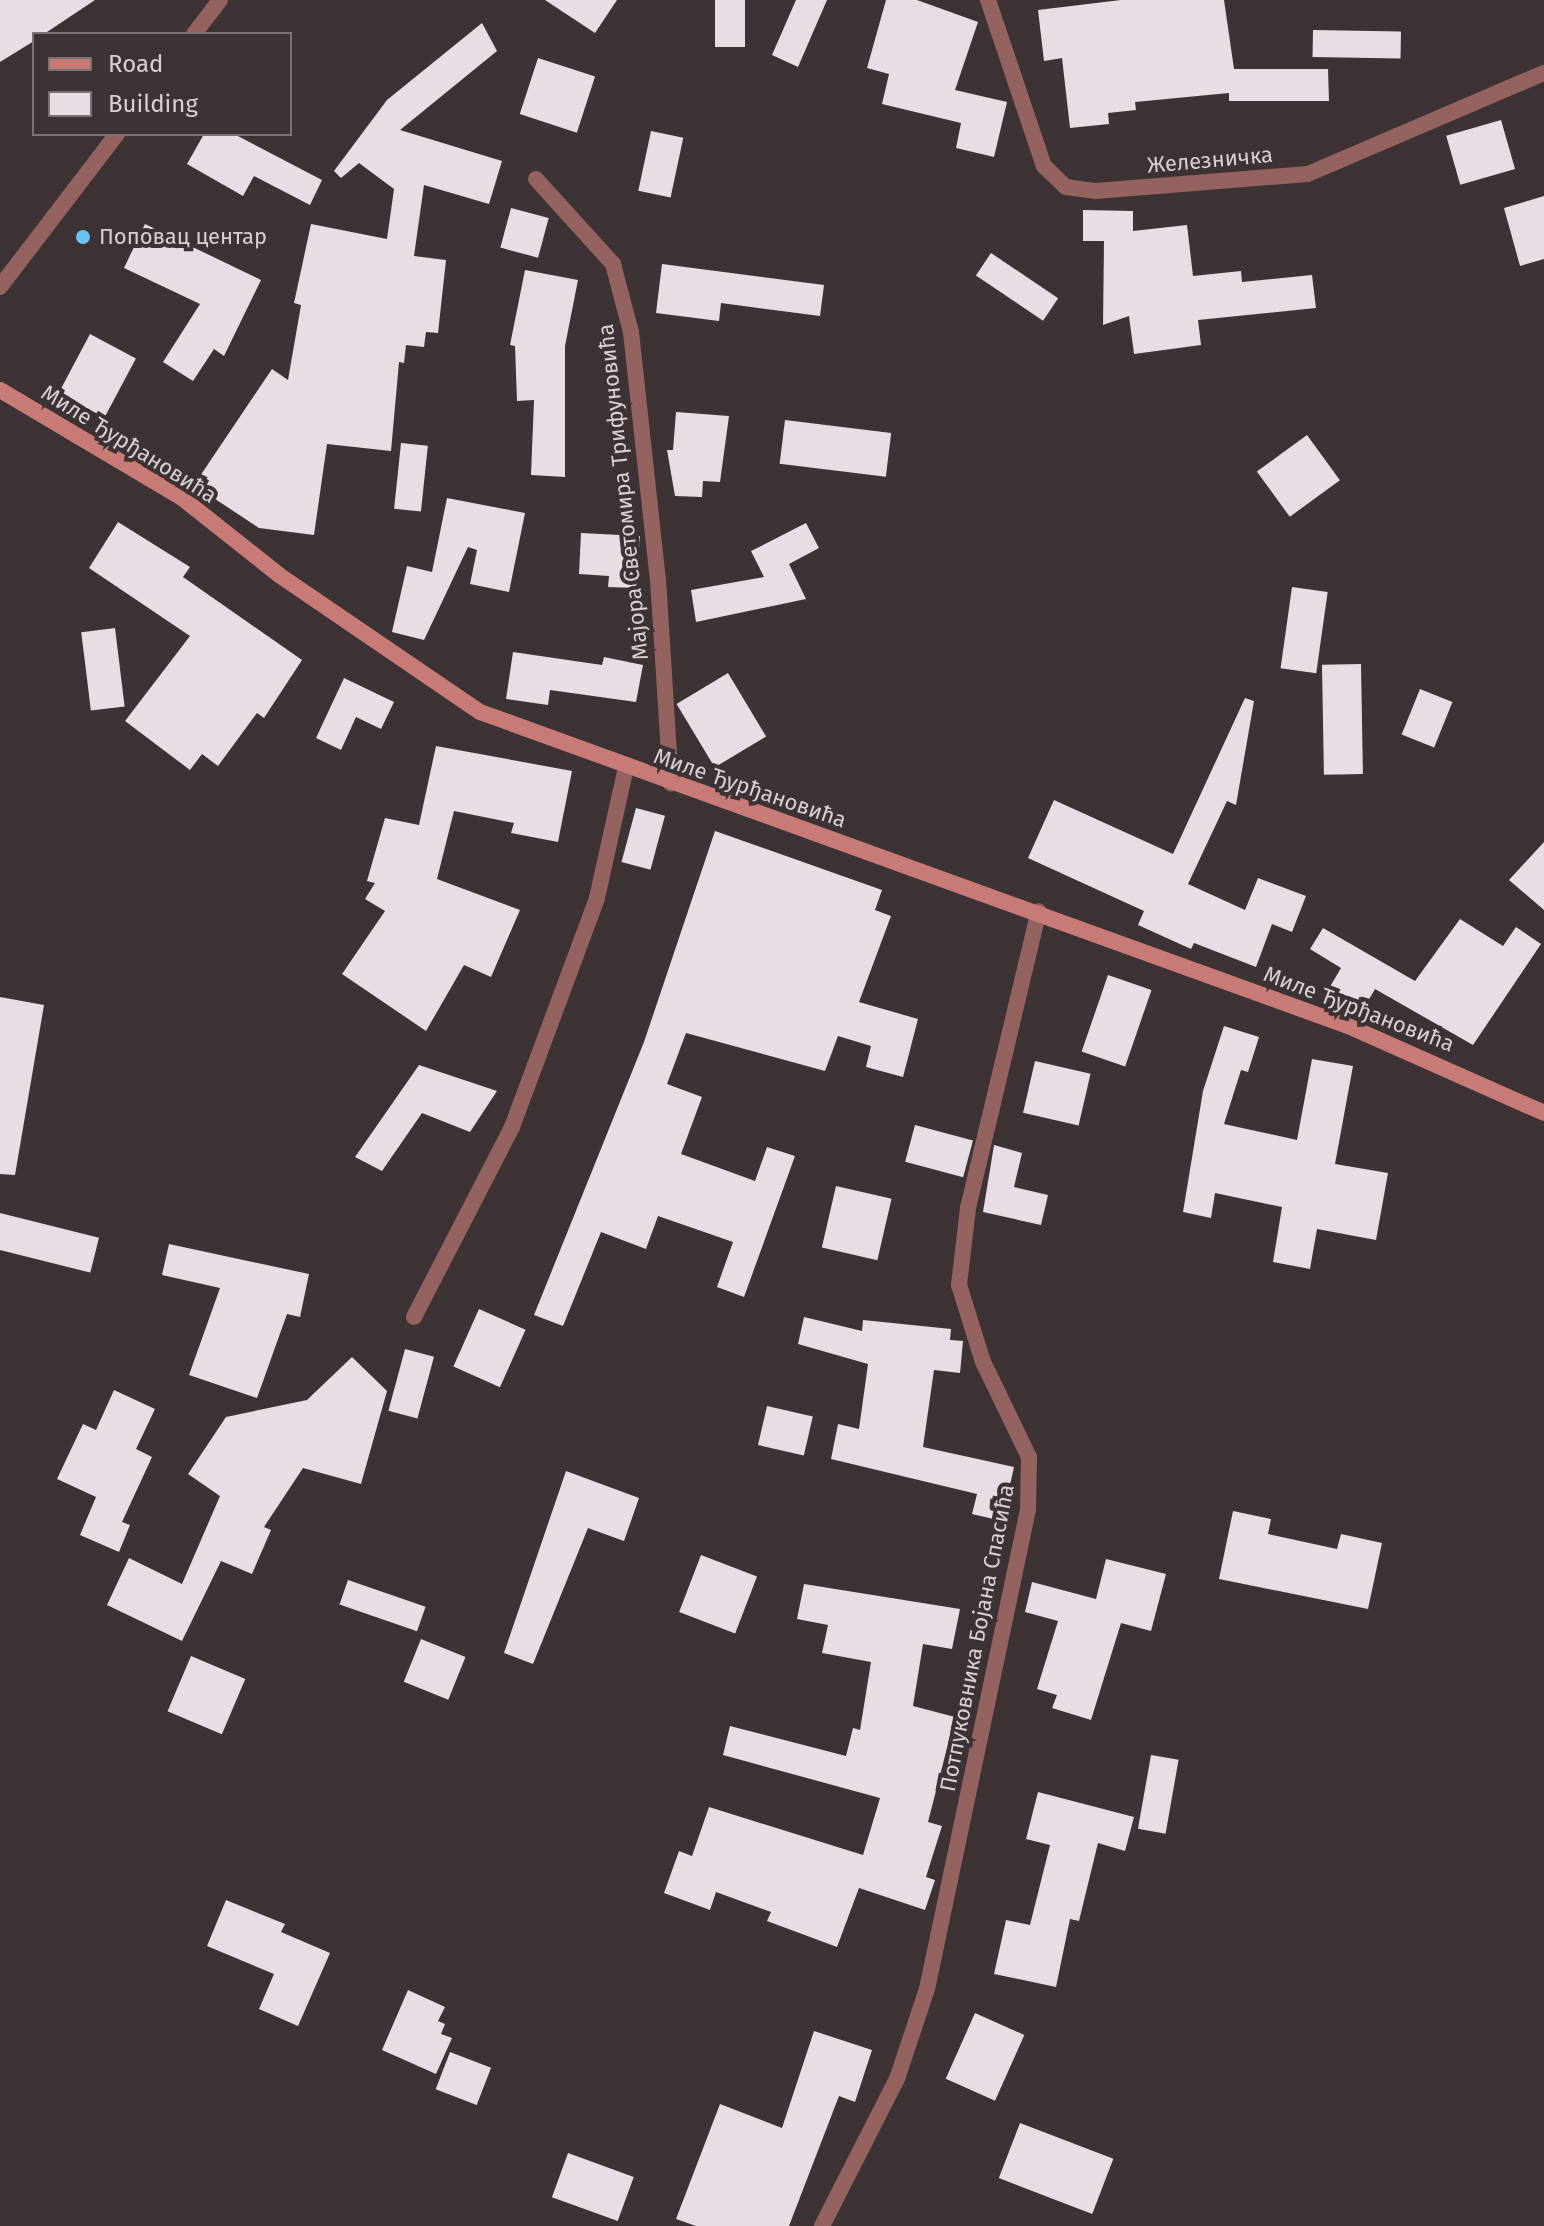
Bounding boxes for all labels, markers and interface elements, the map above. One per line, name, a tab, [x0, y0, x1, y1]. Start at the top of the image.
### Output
legend	[32, 32, 292, 136]
text: Road	[108, 50, 163, 78]
text: Building	[108, 90, 198, 118]
street label: Железничка	[1146, 141, 1274, 179]
place label: Поповац центар	[99, 224, 267, 250]
marker: Поповац центар	[74, 228, 92, 246]
street label: Мајора Светомира Трифуновића	[592, 323, 654, 661]
street label: Миле Ђурђановића	[36, 379, 222, 509]
street label: Миле Ђурђановића	[650, 743, 850, 833]
street label: Миле Ђурђановића	[1260, 961, 1458, 1057]
street label: Потпуковника Бојана Спасића	[934, 1482, 1020, 1794]

